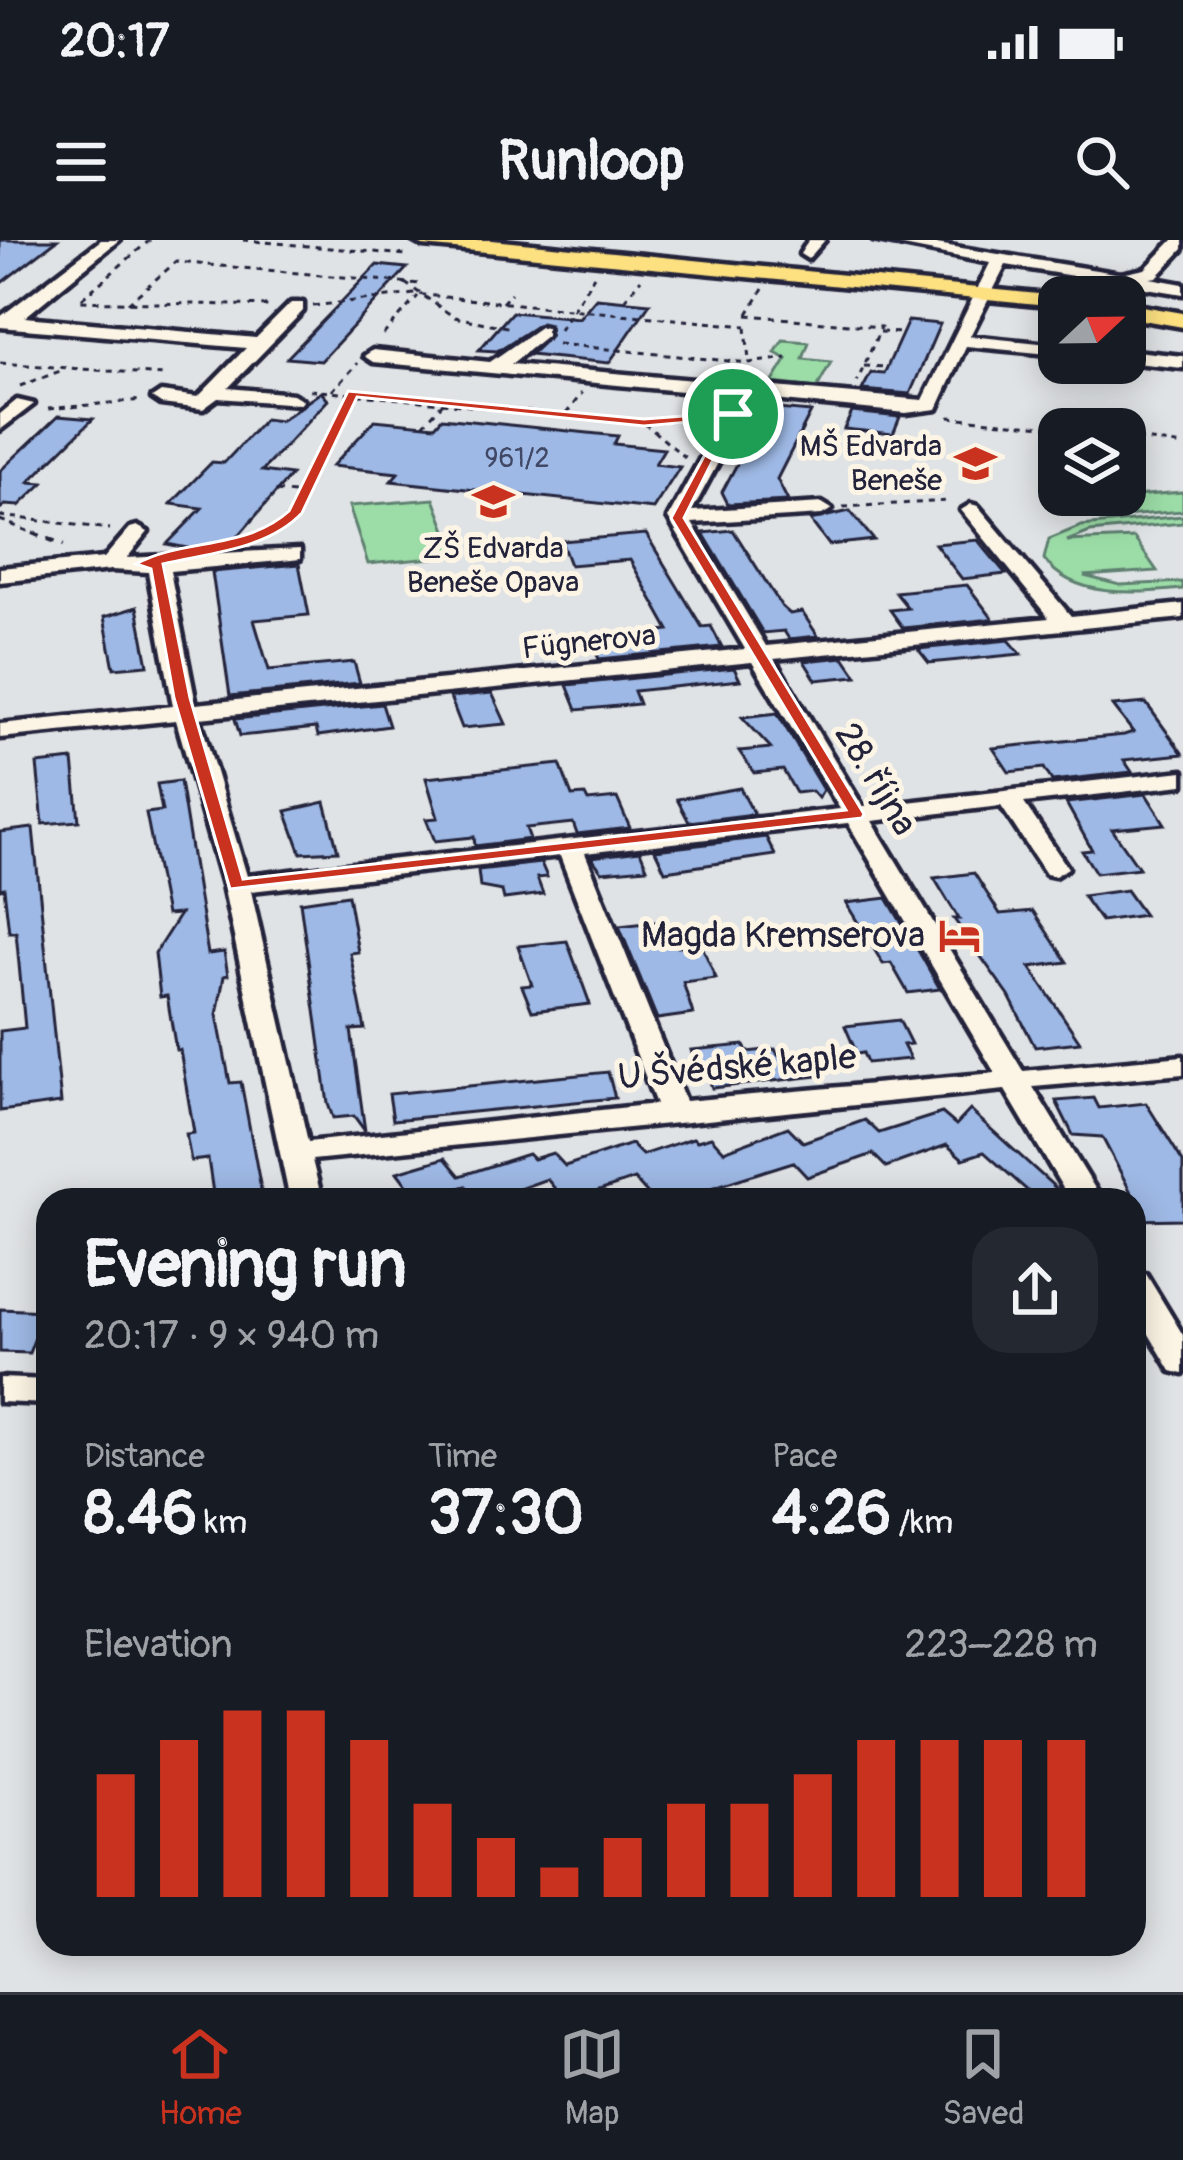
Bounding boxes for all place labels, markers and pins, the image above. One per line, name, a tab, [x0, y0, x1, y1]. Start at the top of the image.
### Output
pin	[682, 363, 784, 465]
place label: MŠ Edvarda Beneše	[800, 428, 942, 499]
school or university icon: MŠ Edvarda Beneše	[953, 440, 999, 486]
school or university icon: ZŠ Edvarda Beneše Opava	[470, 479, 516, 525]
place label: ZŠ Edvarda Beneše Opava	[407, 530, 579, 601]
hotel icon: Magda Kremserova	[936, 912, 982, 958]
place label: Magda Kremserova	[641, 913, 925, 958]

